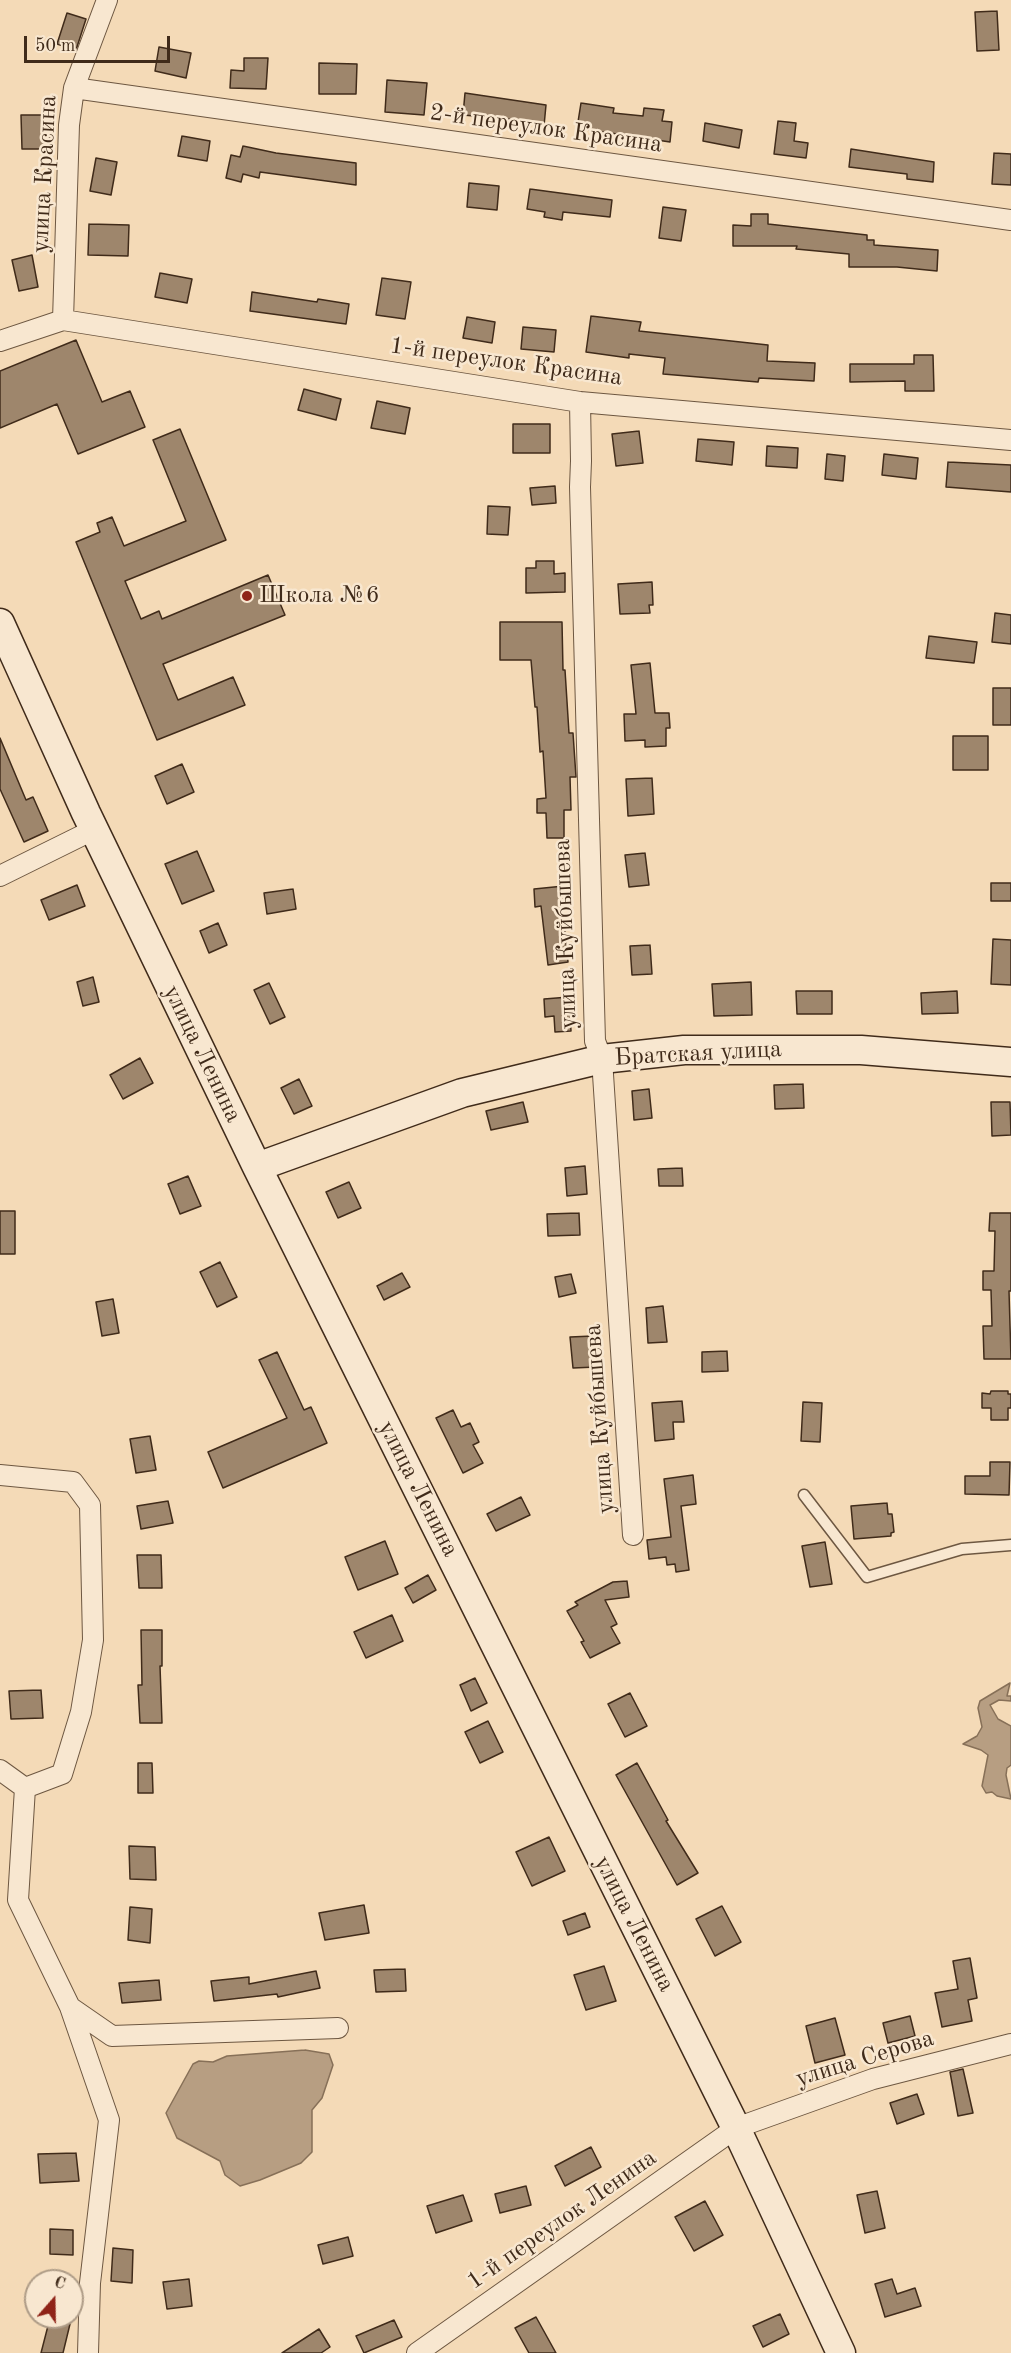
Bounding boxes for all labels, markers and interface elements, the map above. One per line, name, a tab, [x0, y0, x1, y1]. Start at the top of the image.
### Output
scale bar	[27, 24, 172, 62]
text: 50 m	[35, 37, 75, 55]
street label: улица Красина	[26, 94, 64, 254]
street label: 2-й переулок Красина	[428, 98, 664, 160]
street label: 1-й переулок Красина	[388, 331, 624, 393]
place label: Школа №6	[259, 582, 380, 610]
marker: Школа №6	[240, 589, 254, 603]
street label: улица Куйбышева	[548, 838, 584, 1030]
street label: улица Ленина	[156, 981, 248, 1127]
street label: Братская улица	[614, 1035, 782, 1073]
street label: улица Куйбышева	[579, 1323, 621, 1515]
street label: улица Ленина	[371, 1416, 465, 1562]
street label: улица Ленина	[587, 1851, 681, 1997]
street label: улица Серова	[792, 2024, 938, 2094]
street label: 1-й переулок Ленина	[462, 2144, 662, 2296]
north arrow	[24, 2269, 84, 2329]
text: С	[52, 2275, 67, 2293]

